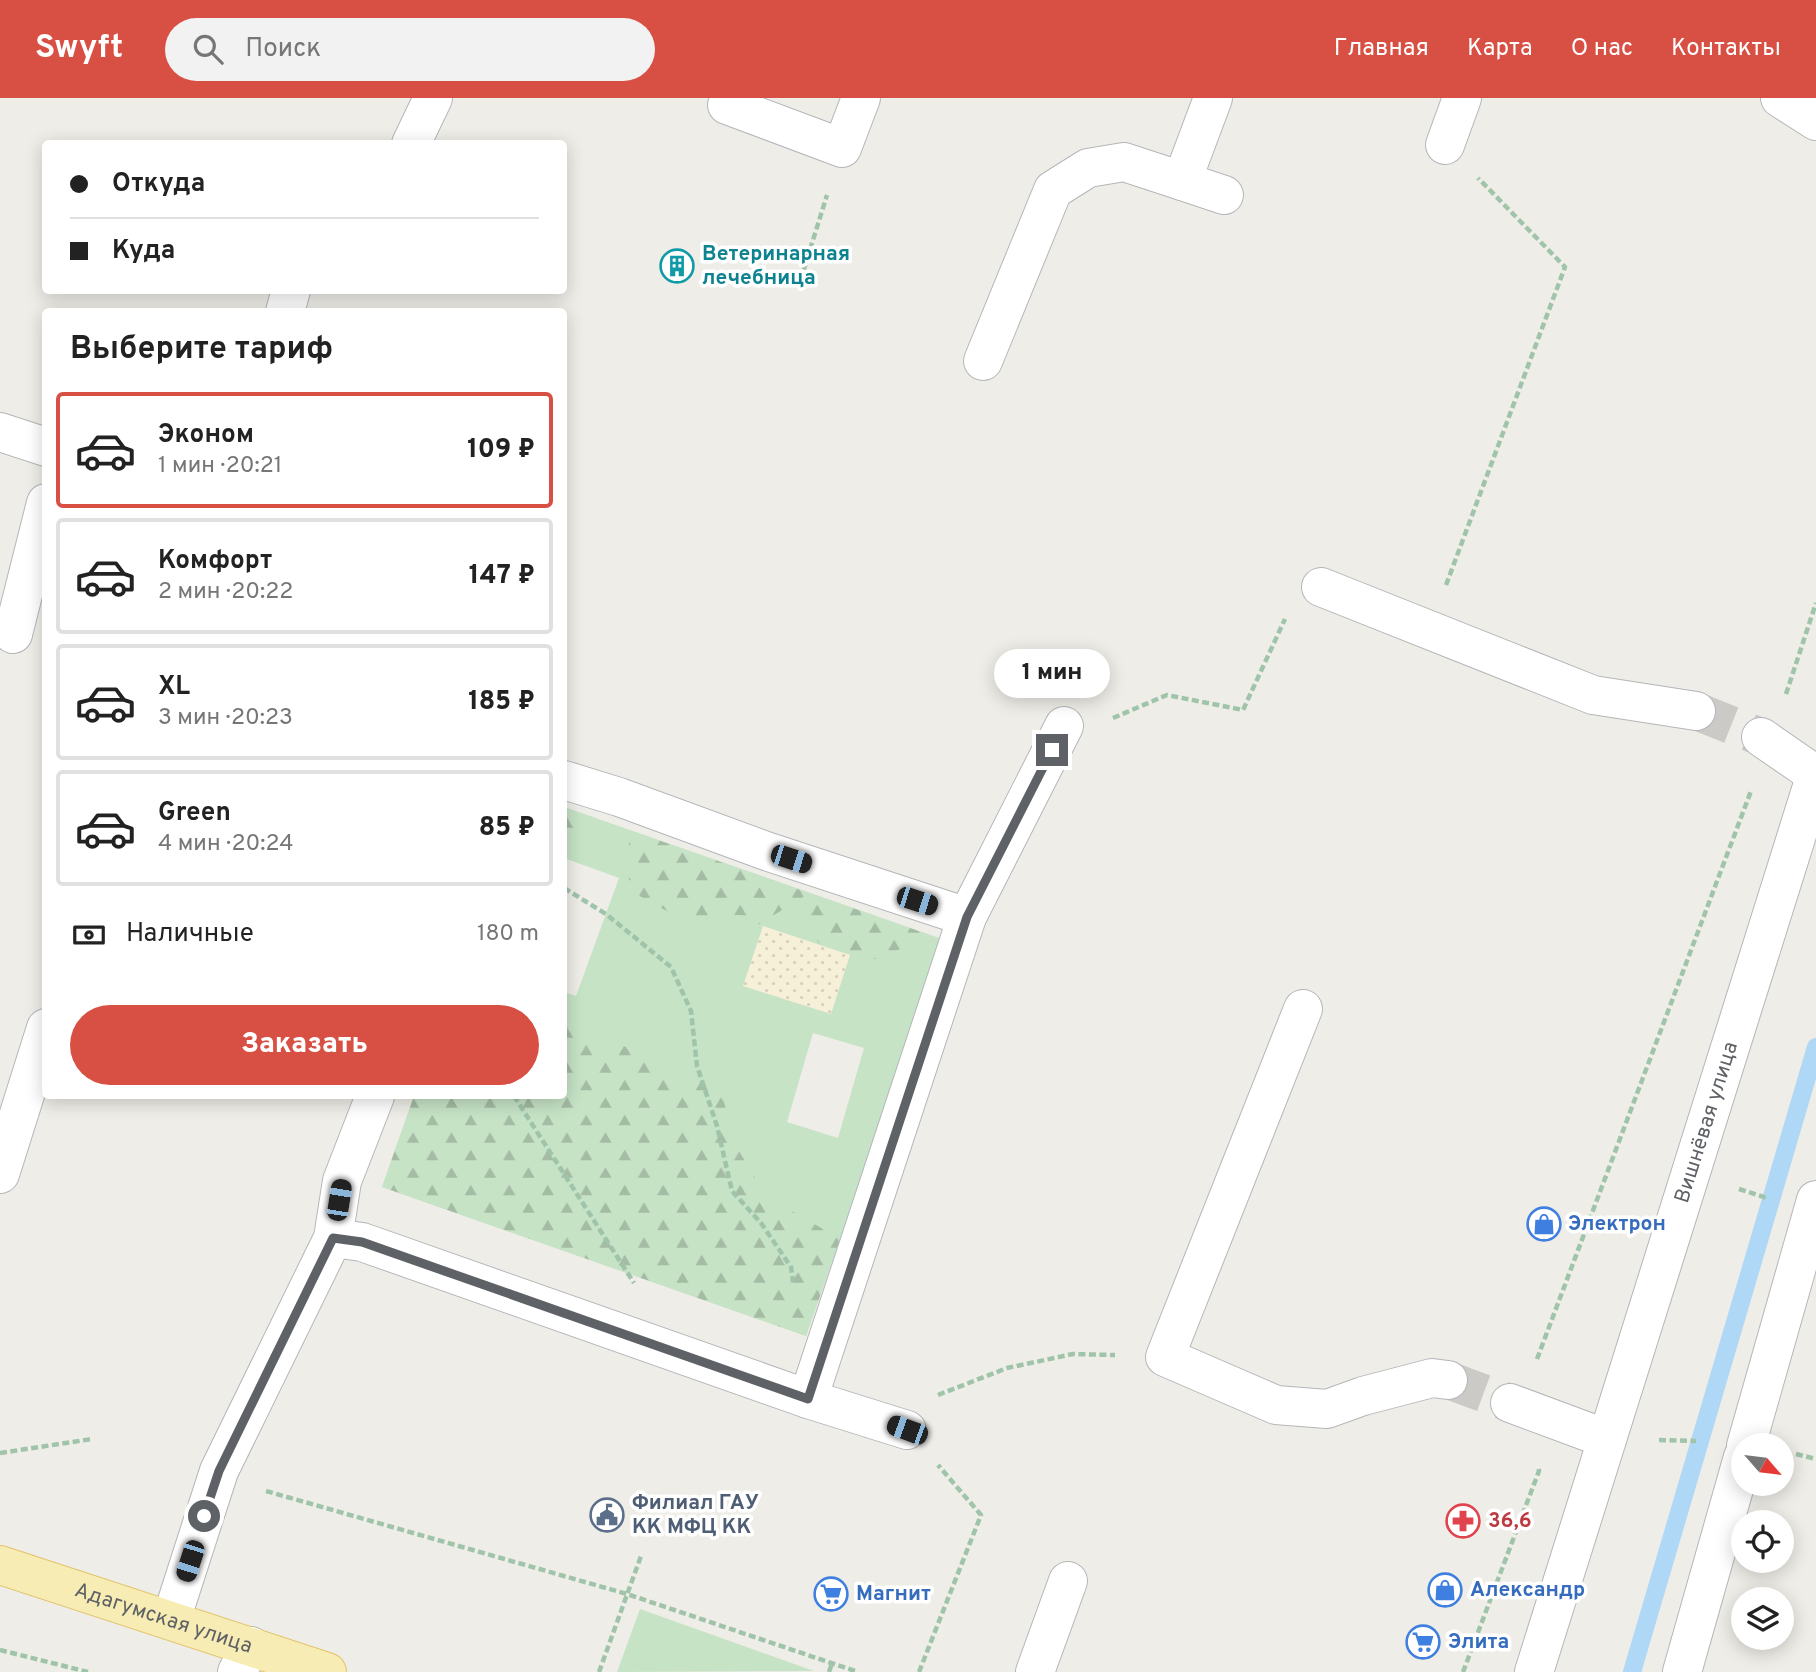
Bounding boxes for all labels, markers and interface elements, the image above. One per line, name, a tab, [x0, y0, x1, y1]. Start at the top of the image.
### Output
search box	[165, 18, 655, 81]
text: Swyft	[35, 28, 123, 70]
icon: search	[189, 30, 227, 68]
text: Поиск	[245, 33, 321, 66]
text: Главная	[1334, 34, 1429, 64]
text: Карта	[1467, 34, 1533, 64]
text: О нас	[1571, 34, 1633, 64]
text: Контакты	[1671, 34, 1781, 64]
text: Откуда	[112, 168, 205, 201]
text: Куда	[112, 235, 175, 268]
place label: Ветеринарная лечебница	[702, 241, 850, 292]
building icon: Ветеринарная лечебница	[658, 247, 696, 285]
text: Выберите тариф	[70, 330, 333, 370]
icon: car	[74, 419, 137, 482]
text: Эконом	[158, 419, 254, 452]
text: 109 ₽	[467, 434, 535, 467]
text: 1 мин · 20:21	[158, 452, 282, 481]
icon: car	[74, 545, 137, 608]
text: Комфорт	[158, 545, 272, 578]
text: 147 ₽	[469, 560, 535, 593]
text: 2 мин · 20:22	[158, 578, 293, 607]
callout: 1 мин	[994, 648, 1110, 698]
text: 1 мин	[1022, 659, 1082, 688]
icon: car	[74, 671, 137, 734]
text: XL	[158, 671, 190, 704]
text: 185 ₽	[468, 686, 535, 719]
text: 3 мин · 20:23	[158, 704, 293, 733]
route end	[1036, 734, 1068, 766]
icon: car	[74, 797, 137, 860]
text: Green	[158, 797, 231, 830]
text: 85 ₽	[479, 812, 535, 845]
text: 4 мин · 20:24	[158, 830, 294, 859]
car	[768, 843, 815, 875]
car	[894, 885, 941, 917]
icon: cash	[70, 916, 108, 954]
text: Наличные	[126, 918, 254, 951]
text: 180 m	[477, 920, 539, 949]
button: Заказать	[70, 1005, 539, 1085]
street label: Вишнёвая улица	[1669, 1038, 1745, 1206]
car	[326, 1178, 353, 1222]
shop icon: Электрон	[1525, 1205, 1563, 1243]
place label: Электрон	[1568, 1211, 1666, 1238]
car	[884, 1413, 931, 1447]
north arrow	[1731, 1433, 1794, 1496]
map controls	[1731, 1433, 1794, 1650]
place label: Филиал ГАУ КК МФЦ КК	[632, 1490, 759, 1541]
public building icon: Филиал ГАУ КК МФЦ КК	[588, 1496, 626, 1534]
route start	[188, 1500, 220, 1532]
pharmacy icon: 36,6	[1444, 1502, 1482, 1540]
place label: 36,6	[1488, 1508, 1532, 1535]
button: locate	[1731, 1510, 1794, 1573]
car	[174, 1538, 207, 1584]
shop icon: Александр	[1426, 1571, 1464, 1609]
supermarket icon: Магнит	[812, 1575, 850, 1613]
street label: Адагумская улица	[71, 1577, 256, 1660]
place label: Александр	[1470, 1577, 1585, 1604]
place label: Магнит	[856, 1581, 931, 1608]
button: layers	[1731, 1587, 1794, 1650]
supermarket icon: Элита	[1404, 1623, 1442, 1661]
place label: Элита	[1448, 1629, 1509, 1656]

